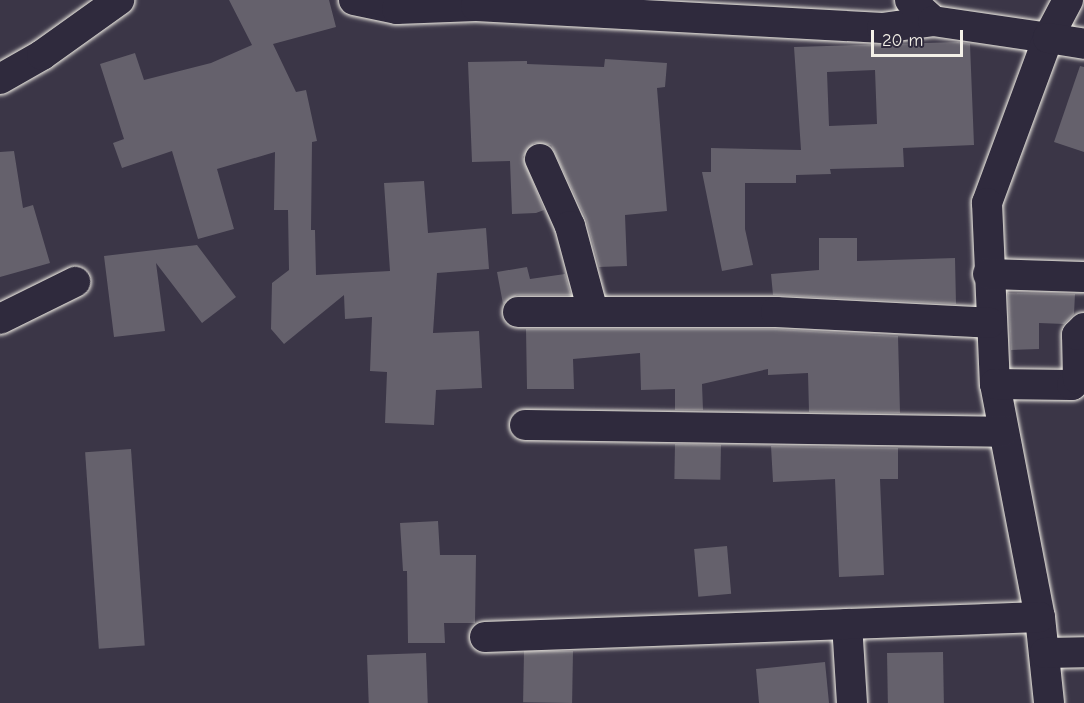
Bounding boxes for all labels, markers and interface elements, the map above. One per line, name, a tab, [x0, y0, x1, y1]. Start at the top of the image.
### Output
scale bar	[874, 18, 966, 56]
text: 20 m	[882, 30, 923, 51]

